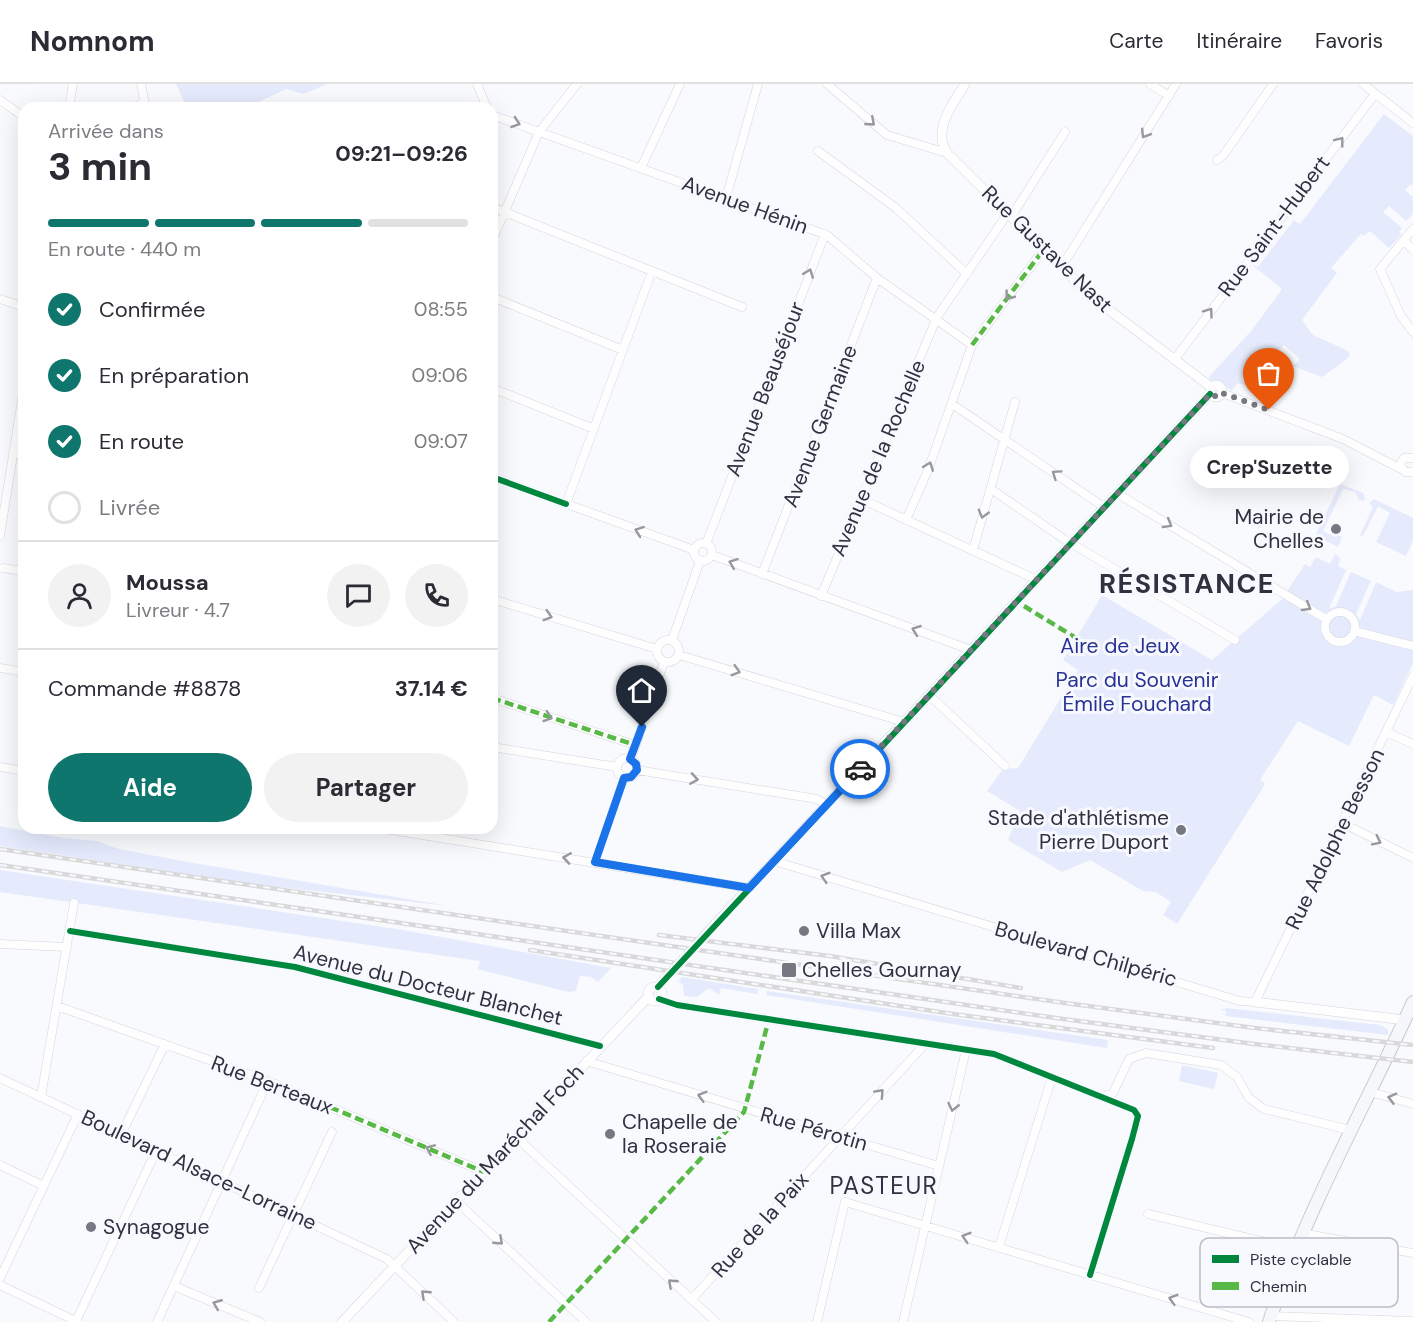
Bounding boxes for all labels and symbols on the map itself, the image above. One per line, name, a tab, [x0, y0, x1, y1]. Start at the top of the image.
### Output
one-way arrow	[864, 115, 875, 126]
one-way arrow	[510, 116, 520, 129]
one-way arrow	[1141, 127, 1152, 138]
one-way arrow	[1332, 136, 1343, 147]
street label: Rue Saint-Hubert	[1212, 150, 1336, 302]
street label: Avenue Hénin	[678, 169, 812, 241]
street label: Rue Gustave Nast	[976, 179, 1118, 319]
one-way arrow	[802, 269, 815, 279]
one-way arrow	[1005, 289, 1016, 300]
street label: Avenue Beauséjour	[719, 297, 811, 480]
one-way arrow	[1201, 308, 1212, 319]
street label: Avenue Germaine	[776, 341, 864, 511]
pin	[1243, 348, 1294, 410]
street label: Avenue de la Rochelle	[824, 355, 932, 561]
callout: Crep'Suzette	[1190, 446, 1348, 488]
one-way arrow	[922, 461, 935, 472]
one-way arrow	[1052, 470, 1063, 481]
place label: Mairie de Chelles	[1234, 503, 1324, 555]
one-way arrow	[978, 508, 990, 519]
one-way arrow	[1162, 516, 1172, 528]
marker: Mairie de Chelles	[1329, 522, 1343, 536]
one-way arrow	[634, 525, 645, 538]
one-way arrow	[728, 558, 739, 570]
district label: RÉSISTANCE	[1099, 566, 1275, 601]
one-way arrow	[1301, 600, 1311, 612]
one-way arrow	[542, 609, 553, 621]
one-way arrow	[911, 624, 922, 637]
park label: Aire de Jeux	[1060, 632, 1180, 660]
one-way arrow	[730, 664, 741, 676]
pin	[616, 665, 667, 727]
park label: Parc du Souvenir Émile Fouchard	[1056, 666, 1219, 718]
one-way arrow	[542, 709, 553, 722]
courier	[830, 739, 890, 799]
street label: Rue Adolphe Besson	[1279, 744, 1391, 934]
one-way arrow	[690, 773, 699, 785]
place label: Stade d'athlétisme Pierre Duport	[988, 804, 1169, 856]
marker: Stade d'athlétisme Pierre Duport	[1174, 823, 1188, 837]
one-way arrow	[1371, 833, 1382, 845]
one-way arrow	[562, 852, 572, 865]
one-way arrow	[820, 872, 831, 884]
street label: Boulevard Chilpéric	[992, 915, 1180, 993]
place label: Villa Max	[816, 917, 901, 945]
marker: Villa Max	[797, 924, 811, 938]
street label: Avenue du Docteur Blanchet	[291, 938, 565, 1032]
place label: Chelles Gournay	[802, 956, 962, 984]
marker: Chelles Gournay	[780, 961, 798, 979]
street label: Rue Berteaux	[207, 1049, 337, 1121]
street label: Avenue du Maréchal Foch	[400, 1058, 590, 1260]
one-way arrow	[873, 1090, 884, 1100]
one-way arrow	[697, 1091, 708, 1103]
one-way arrow	[1387, 1093, 1398, 1105]
street label: Rue Pérotin	[757, 1100, 871, 1158]
one-way arrow	[947, 1102, 960, 1112]
street label: Boulevard Alsace-Lorraine	[77, 1103, 321, 1237]
place label: Chapelle de la Roseraie	[622, 1108, 738, 1160]
marker: Chapelle de la Roseraie	[603, 1127, 617, 1141]
one-way arrow	[425, 1144, 436, 1156]
street label: Rue de la Paix	[705, 1166, 815, 1284]
district label: PASTEUR	[830, 1170, 938, 1201]
place label: Synagogue	[103, 1213, 209, 1241]
marker: Synagogue	[84, 1220, 98, 1234]
one-way arrow	[961, 1232, 972, 1244]
one-way arrow	[492, 1233, 503, 1244]
legend	[1200, 1238, 1398, 1307]
text: Piste cyclable	[1250, 1249, 1352, 1270]
text: Chemin	[1250, 1276, 1307, 1297]
one-way arrow	[669, 1279, 679, 1290]
one-way arrow	[421, 1290, 431, 1301]
one-way arrow	[1168, 1294, 1179, 1306]
one-way arrow	[212, 1299, 223, 1311]

